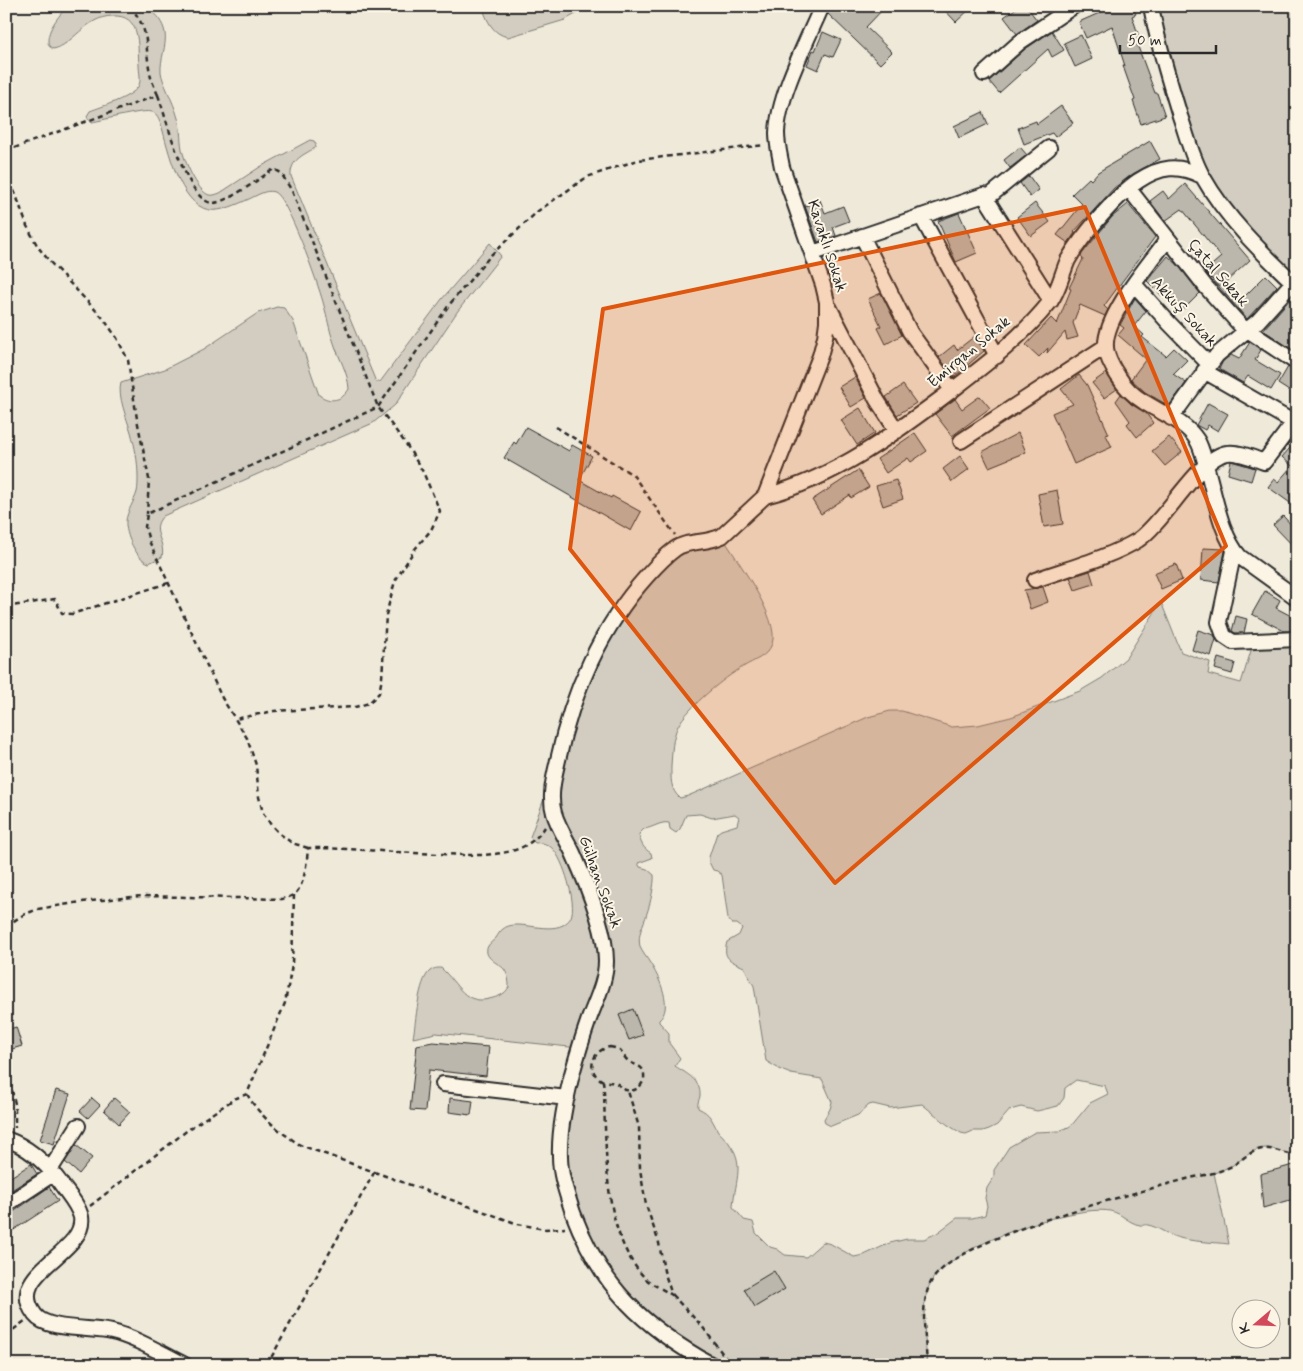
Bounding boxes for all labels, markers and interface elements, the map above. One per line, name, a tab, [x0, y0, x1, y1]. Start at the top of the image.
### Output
scale bar	[1120, 22, 1217, 54]
text: 50 m	[1128, 31, 1162, 51]
street label: Kavaklı Sokak	[802, 197, 852, 295]
street label: Çatal Sokak	[1183, 234, 1253, 312]
street label: Akkuş Sokak	[1146, 273, 1222, 351]
street label: Emirgan Sokak	[923, 311, 1015, 394]
street label: Gülhan Sokak	[574, 833, 626, 931]
north arrow	[1230, 1298, 1280, 1348]
text: K	[1234, 1319, 1255, 1336]

